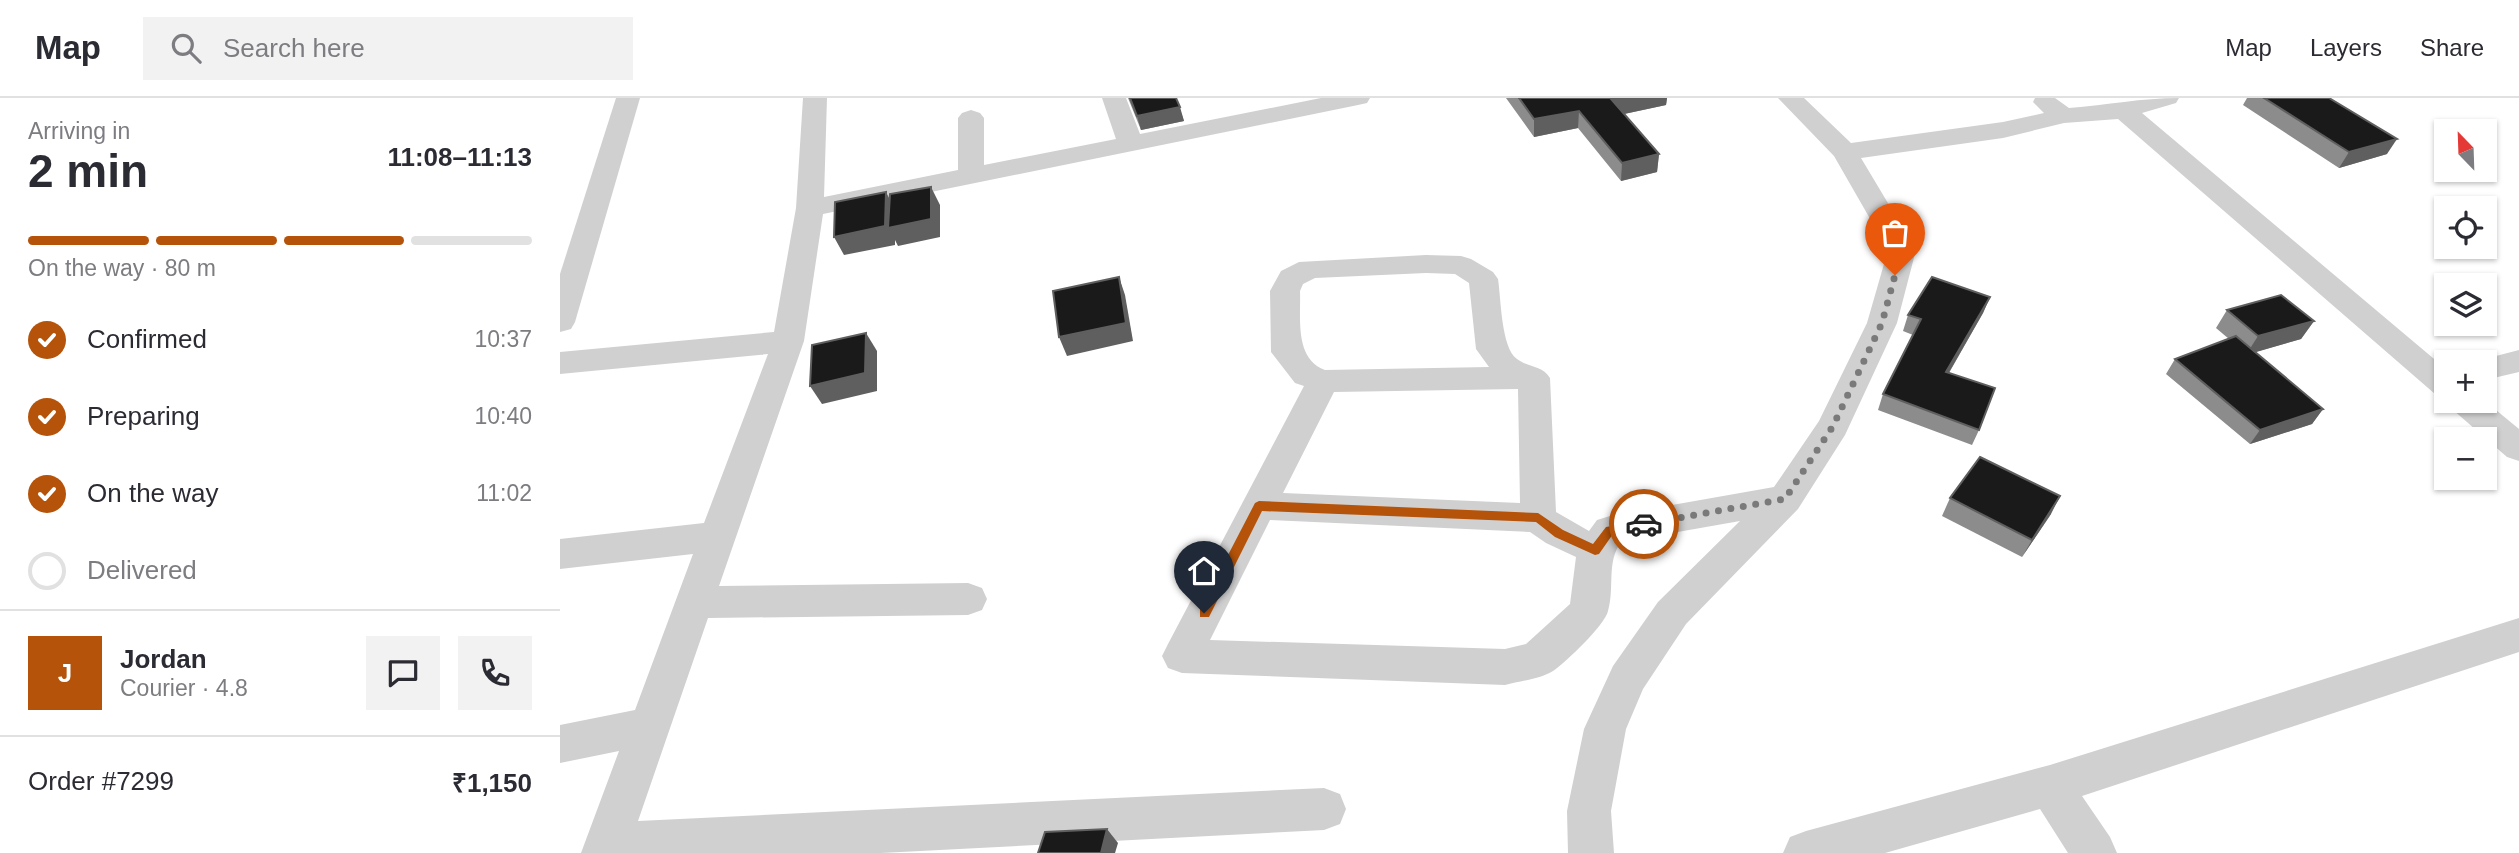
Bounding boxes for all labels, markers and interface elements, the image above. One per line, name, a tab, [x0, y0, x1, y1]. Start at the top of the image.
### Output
search box	[143, 17, 633, 80]
text: Map	[35, 29, 101, 66]
icon: search	[167, 29, 205, 67]
text: Search here	[223, 33, 365, 63]
text: Map	[2225, 34, 2272, 61]
text: Layers	[2310, 34, 2382, 61]
text: Share	[2420, 34, 2484, 61]
text: Arriving in	[28, 118, 130, 144]
north arrow	[2434, 119, 2497, 182]
map controls	[2434, 119, 2497, 490]
text: 11:08–11:13	[387, 142, 532, 172]
text: 2 min	[28, 145, 148, 197]
button: locate	[2434, 196, 2497, 259]
pin	[1865, 203, 1925, 275]
icon: bag	[1876, 214, 1914, 252]
text: On the way · 80 m	[28, 255, 216, 281]
button: layers	[2434, 273, 2497, 336]
icon: check	[28, 321, 66, 359]
text: Confirmed	[87, 324, 207, 354]
text: 10:37	[474, 326, 532, 352]
button: +	[2434, 350, 2497, 413]
icon: check	[28, 398, 66, 436]
text: Preparing	[87, 401, 200, 431]
text: 10:40	[474, 403, 532, 429]
button: −	[2434, 427, 2497, 490]
icon: check	[28, 475, 66, 513]
text: On the way	[87, 478, 219, 508]
text: 11:02	[476, 480, 532, 506]
courier	[1609, 489, 1679, 559]
icon: car	[1625, 505, 1663, 543]
pin	[1174, 541, 1234, 613]
icon: home	[1185, 552, 1223, 590]
text: Delivered	[87, 555, 197, 585]
button: chat	[366, 636, 440, 710]
button: phone	[458, 636, 532, 710]
text: Jordan	[120, 644, 207, 674]
text: J	[58, 658, 72, 688]
text: Courier · 4.8	[120, 675, 248, 701]
text: Order #7299	[28, 766, 174, 796]
text: ₹1,150	[452, 768, 532, 798]

